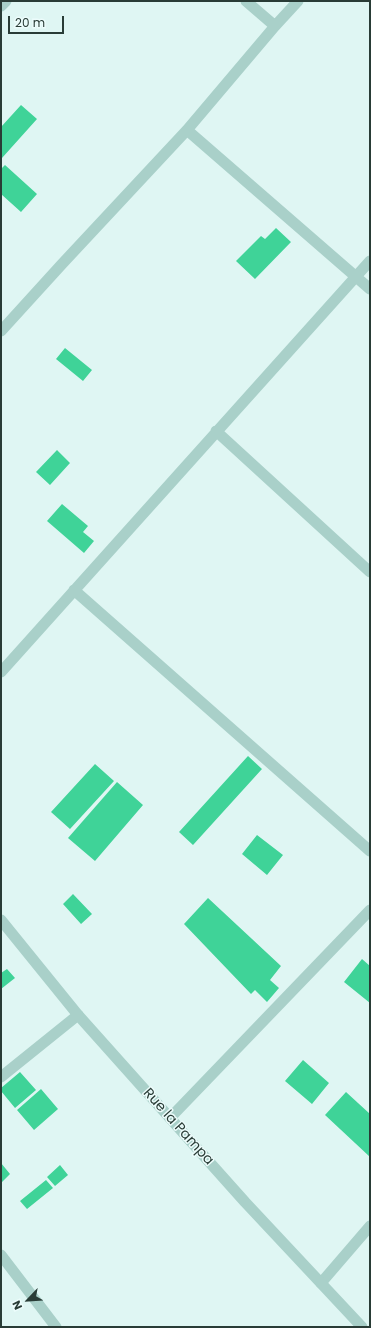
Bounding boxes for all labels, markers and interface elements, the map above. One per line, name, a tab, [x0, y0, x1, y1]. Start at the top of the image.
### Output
scale bar	[10, 8, 66, 34]
text: 20 m	[15, 14, 45, 31]
street label: Rue la Pampa	[139, 1085, 217, 1169]
north arrow	[8, 1280, 48, 1320]
text: N	[8, 1298, 26, 1312]

